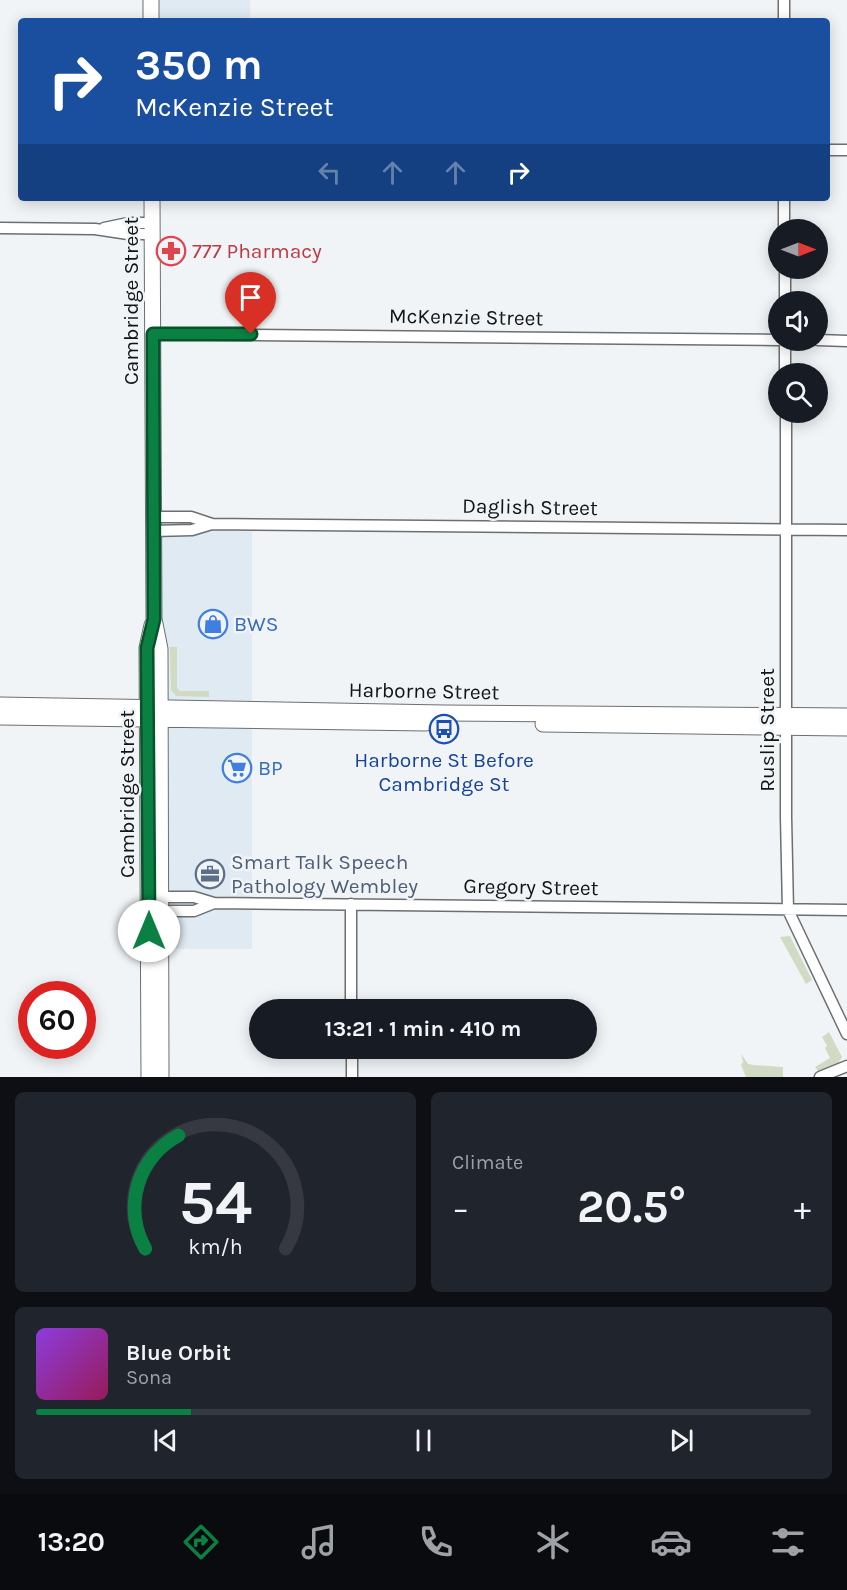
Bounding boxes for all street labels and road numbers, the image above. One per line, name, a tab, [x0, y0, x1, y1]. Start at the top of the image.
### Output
street label: Cambridge Street	[119, 217, 143, 385]
street label: McKenzie Street	[389, 304, 544, 330]
street label: Daglish Street	[462, 494, 598, 520]
street label: Ruslip Street	[755, 668, 779, 792]
street label: Harborne Street	[348, 678, 500, 704]
street label: Cambridge Street	[115, 710, 139, 878]
street label: Gregory Street	[463, 874, 599, 900]

